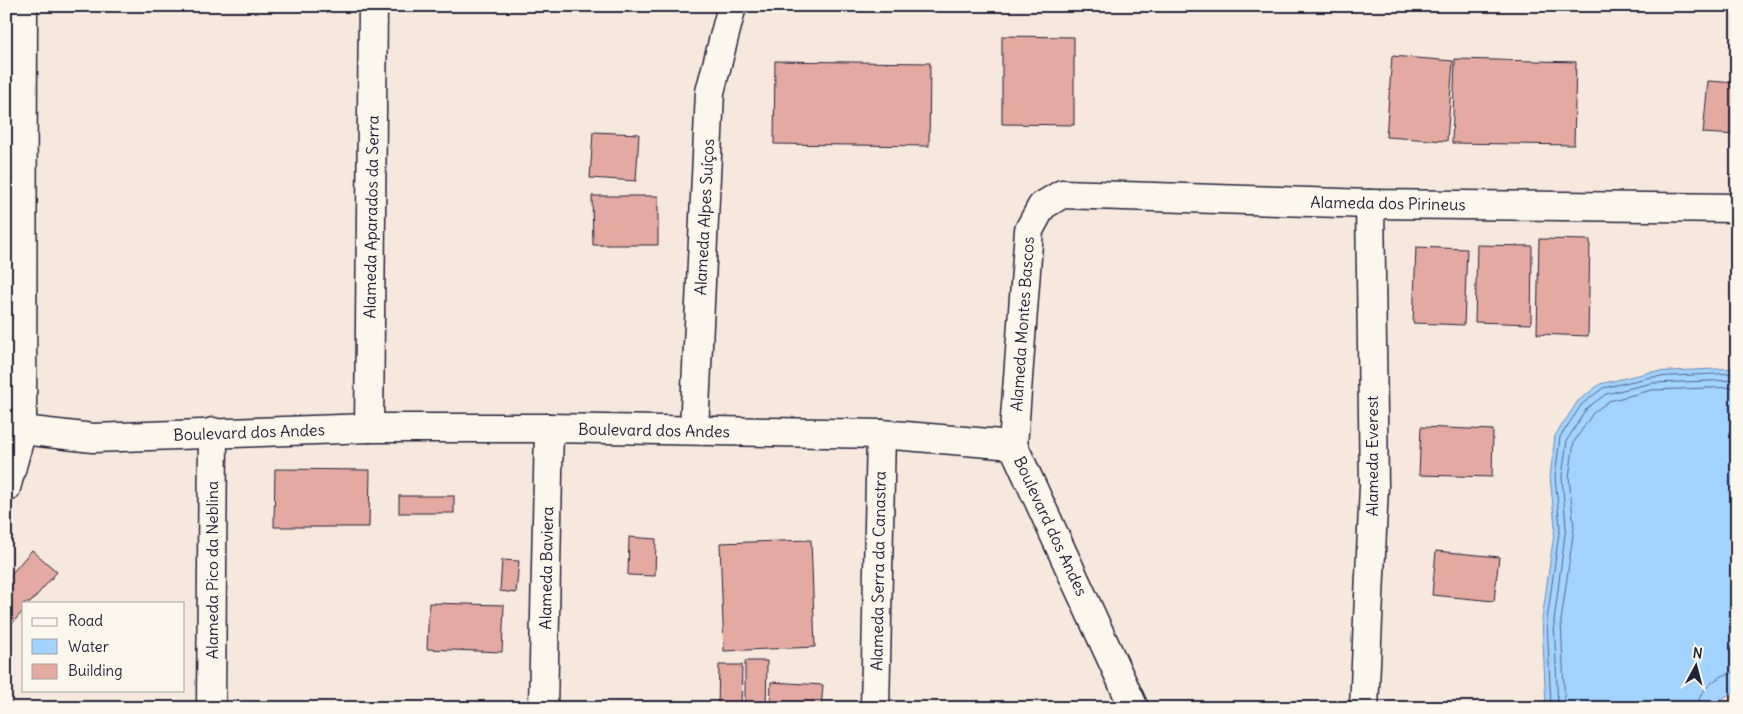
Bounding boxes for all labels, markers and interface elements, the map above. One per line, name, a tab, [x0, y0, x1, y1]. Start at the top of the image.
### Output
street label: Alameda Aparados da Serra	[359, 115, 383, 319]
street label: Alameda Alpes Suíços	[690, 138, 718, 296]
street label: Alameda dos Pirineus	[1310, 192, 1466, 214]
street label: Alameda Montes Bascos	[1006, 236, 1038, 412]
street label: Alameda Everest	[1362, 395, 1382, 516]
street label: Boulevard dos Andes	[173, 419, 325, 445]
street label: Boulevard dos Andes	[578, 419, 730, 441]
street label: Boulevard dos Andes	[1010, 453, 1092, 599]
street label: Alameda Serra da Canastra	[866, 471, 890, 671]
street label: Alameda Pico da Neblina	[202, 481, 222, 659]
street label: Alameda Baviera	[535, 506, 557, 630]
legend	[22, 602, 185, 692]
text: Road	[68, 611, 103, 630]
text: Water	[68, 637, 109, 656]
north arrow	[1670, 642, 1720, 692]
text: N	[1692, 644, 1703, 663]
text: Building	[68, 661, 123, 680]

